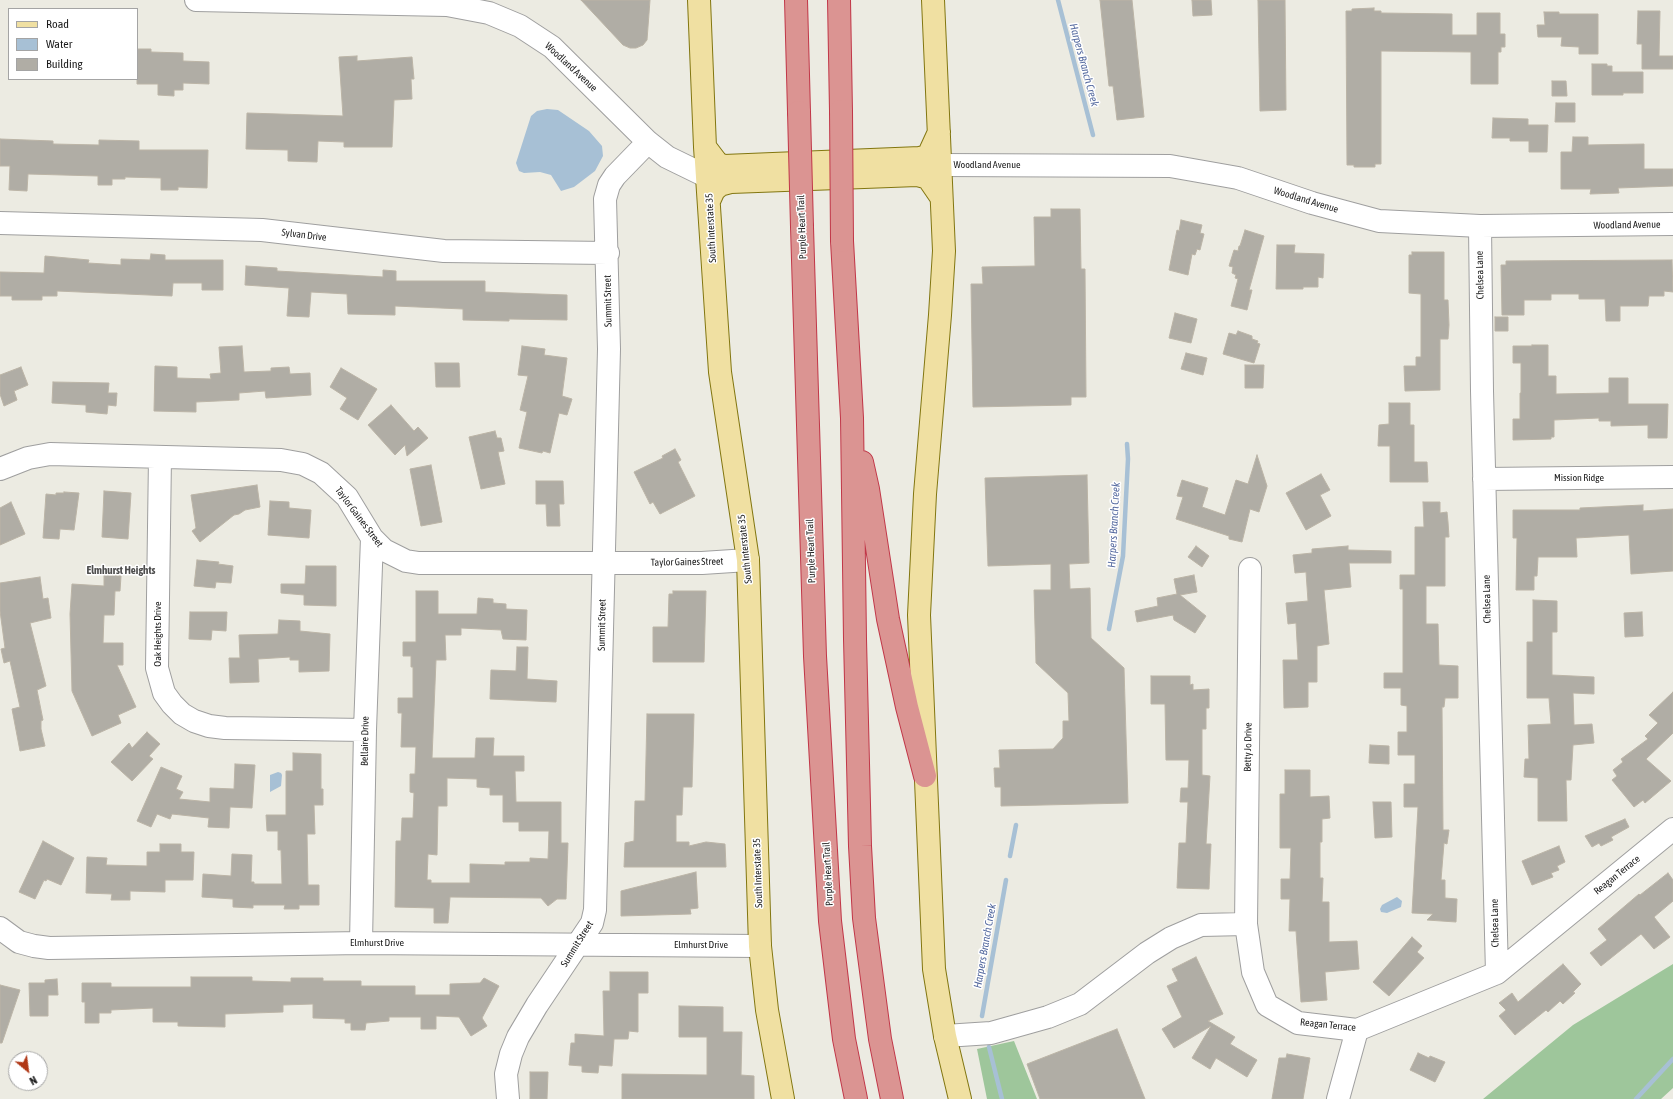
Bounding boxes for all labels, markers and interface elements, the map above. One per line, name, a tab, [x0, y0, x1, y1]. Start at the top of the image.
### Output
legend	[8, 8, 138, 80]
text: Road	[46, 17, 69, 31]
water label: Harpers Branch Creek	[1067, 22, 1101, 108]
text: Water	[46, 37, 72, 51]
street label: Woodland Avenue	[542, 40, 600, 94]
text: Building	[46, 57, 83, 71]
street label: Woodland Avenue	[953, 159, 1021, 171]
street label: Woodland Avenue	[1272, 184, 1340, 216]
street label: South Interstate 35	[703, 193, 719, 263]
street label: Purple Heart Trail	[795, 195, 809, 259]
street label: Woodland Avenue	[1593, 218, 1661, 232]
street label: Sylvan Drive	[281, 226, 327, 244]
street label: Chelsea Lane	[1474, 251, 1486, 299]
street label: Summit Street	[602, 275, 614, 327]
street label: Mission Ridge	[1554, 472, 1604, 484]
water label: Harpers Branch Creek	[1105, 482, 1123, 568]
street label: Taylor Gaines Street	[332, 484, 386, 550]
street label: South Interstate 35	[735, 514, 755, 584]
street label: Purple Heart Trail	[804, 519, 818, 583]
street label: Taylor Gaines Street	[651, 555, 723, 569]
district label: Elmhurst Heights	[86, 564, 156, 578]
street label: Chelsea Lane	[1481, 575, 1493, 623]
street label: Summit Street	[596, 599, 608, 651]
street label: Oak Heights Drive	[152, 601, 164, 667]
street label: Bellaire Drive	[359, 716, 371, 766]
street label: Betty Jo Drive	[1242, 722, 1254, 772]
street label: South Interstate 35	[751, 838, 765, 908]
street label: Purple Heart Trail	[820, 842, 836, 906]
street label: Reagan Terrace	[1591, 853, 1643, 897]
street label: Chelsea Lane	[1489, 899, 1501, 947]
water label: Harpers Branch Creek	[971, 903, 999, 989]
street label: Summit Street	[558, 919, 596, 969]
street label: Elmhurst Drive	[350, 937, 404, 949]
street label: Elmhurst Drive	[674, 939, 728, 951]
street label: Reagan Terrace	[1299, 1016, 1357, 1034]
north arrow	[8, 1051, 48, 1091]
text: N	[28, 1074, 39, 1087]

